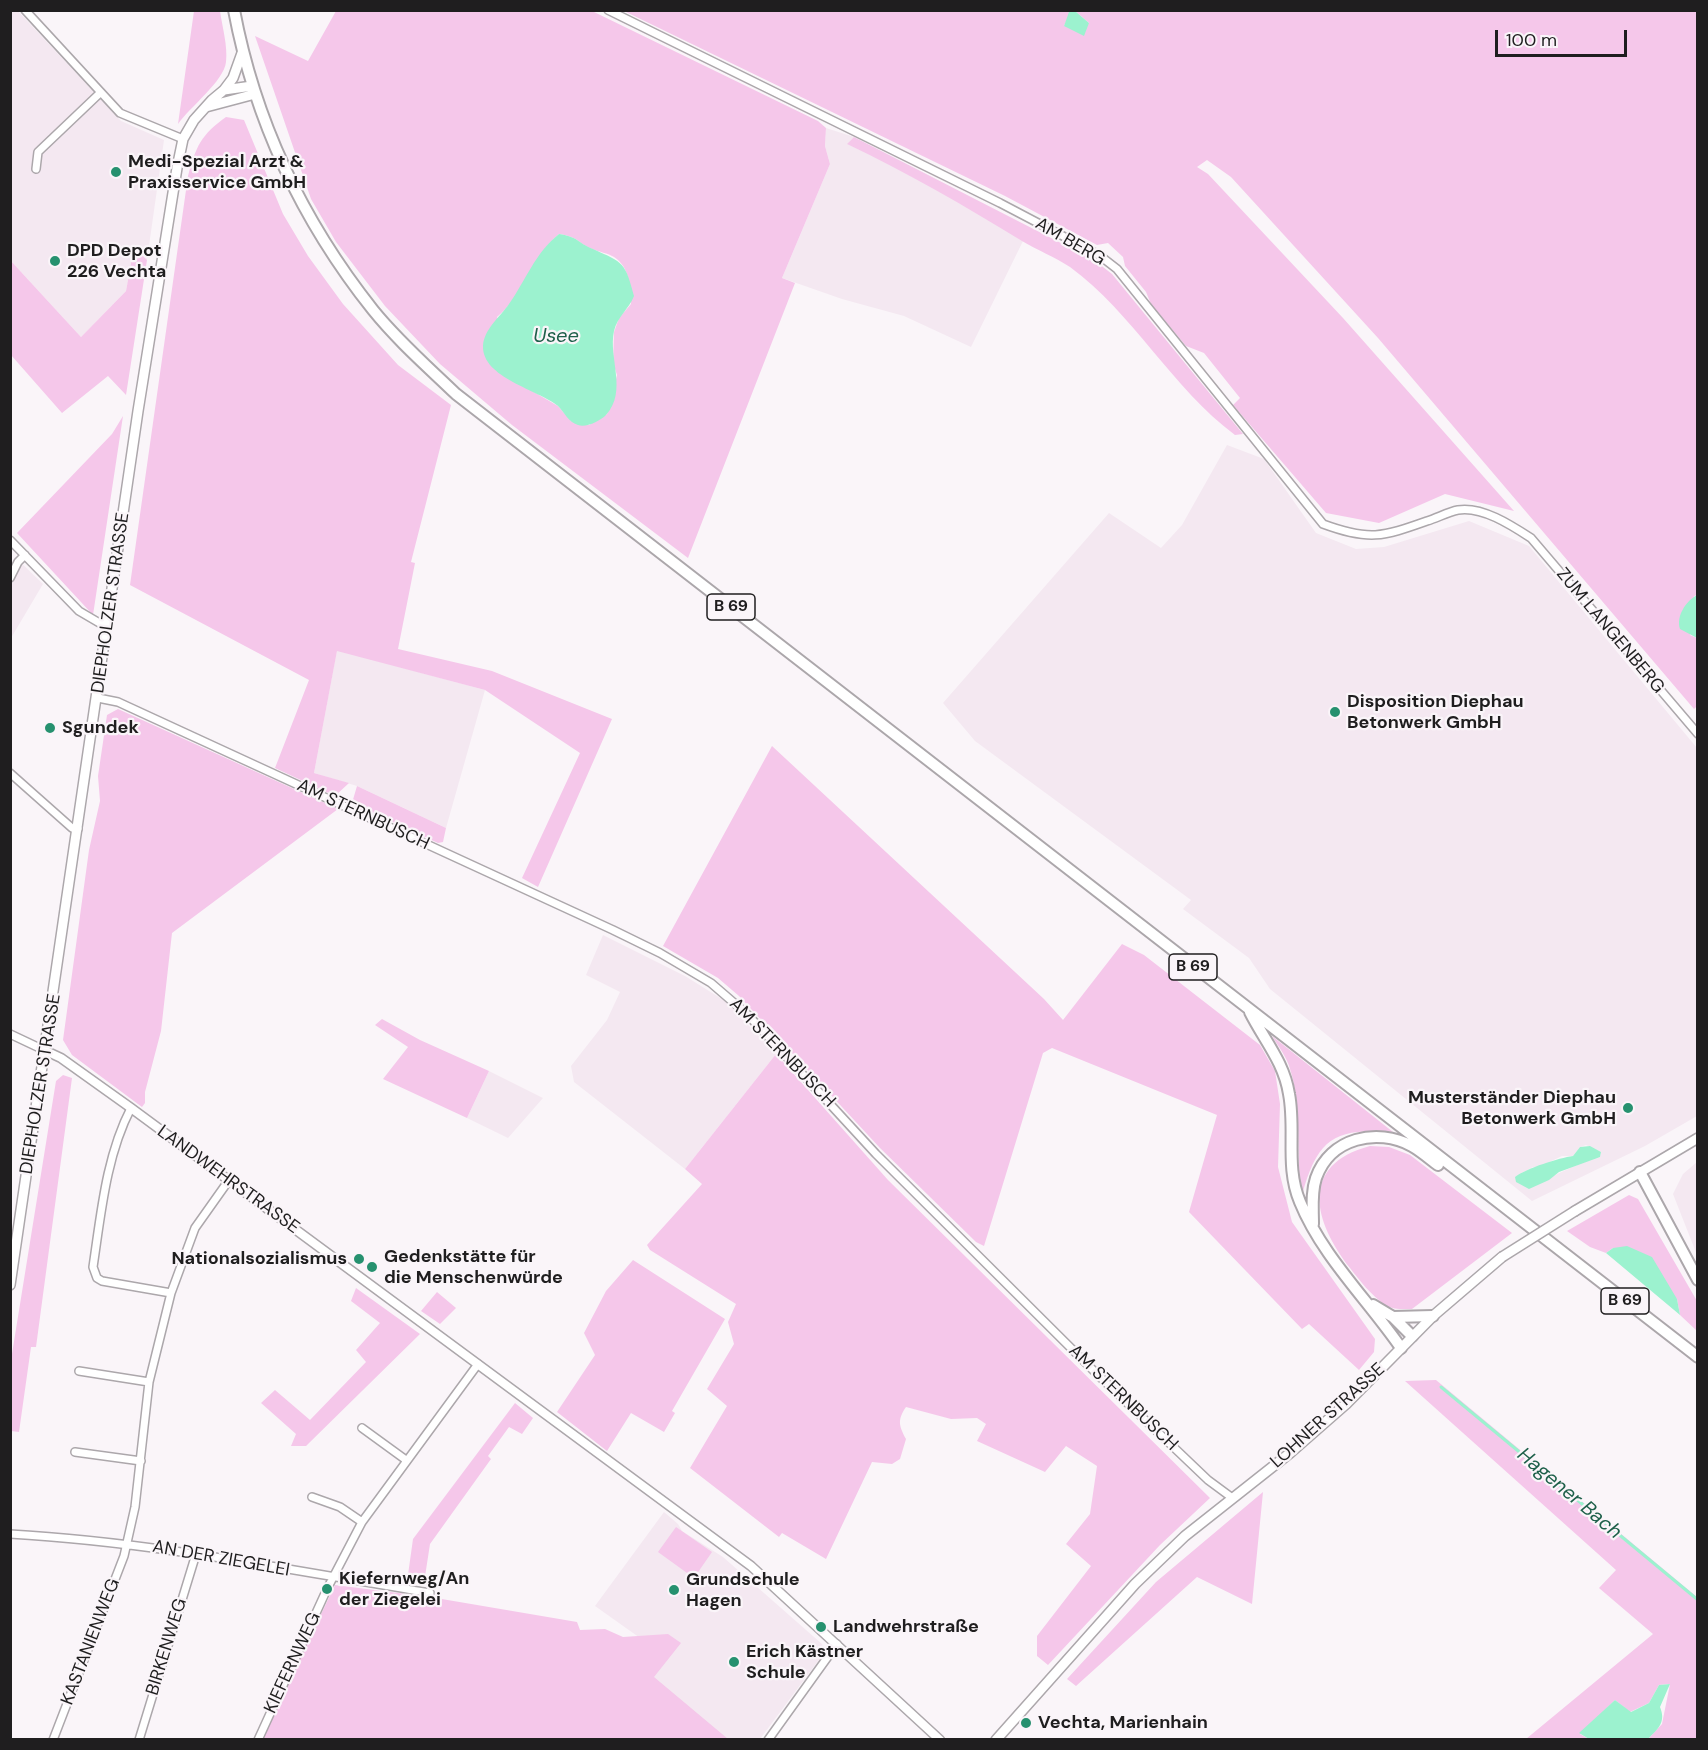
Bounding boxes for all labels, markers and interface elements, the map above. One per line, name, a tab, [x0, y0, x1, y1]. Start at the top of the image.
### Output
scale bar	[1498, 18, 1630, 56]
text: 100 m	[1506, 28, 1557, 52]
place label: Medi-Spezial Arzt & Praxisservice GmbH	[128, 151, 306, 194]
marker: Medi-Spezial Arzt & Praxisservice GmbH	[109, 165, 123, 179]
street label: AM BERG	[1031, 213, 1109, 271]
place label: DPD Depot 226 Vechta	[67, 240, 166, 282]
marker: DPD Depot 226 Vechta	[48, 254, 62, 268]
water label: Usee	[533, 325, 579, 349]
street label: DIEPHOLZER STRASSE	[88, 511, 134, 695]
street label: ZUM LANGENBERG	[1551, 564, 1669, 698]
road number: B 69	[707, 594, 755, 620]
place label: Disposition Diephau Betonwerk GmbH	[1347, 691, 1524, 734]
marker: Disposition Diephau Betonwerk GmbH	[1328, 705, 1342, 719]
place label: Sgundek	[62, 717, 139, 739]
marker: Sgundek	[43, 721, 57, 735]
street label: AM STERNBUSCH	[293, 775, 433, 855]
road number: B 69	[1169, 954, 1217, 980]
street label: DIEPHOLZER STRASSE	[16, 992, 66, 1176]
street label: AM STERNBUSCH	[724, 994, 840, 1112]
place label: Musterständer Diephau Betonwerk GmbH	[1408, 1087, 1616, 1130]
marker: Musterständer Diephau Betonwerk GmbH	[1621, 1101, 1635, 1115]
street label: LANDWEHRSTRASSE	[153, 1121, 303, 1239]
place label: Gedenkstätte für die Menschenwürde	[384, 1246, 563, 1288]
place label: Nationalsozialismus	[171, 1248, 347, 1270]
marker: Nationalsozialismus	[352, 1252, 366, 1266]
marker: Gedenkstätte für die Menschenwürde	[365, 1260, 379, 1274]
road number: B 69	[1601, 1288, 1649, 1314]
street label: AM STERNBUSCH	[1064, 1340, 1182, 1456]
street label: LOHNER STRASSE	[1266, 1359, 1390, 1473]
water label: Hagener Bach	[1512, 1443, 1626, 1545]
street label: AN DER ZIEGELEI	[151, 1536, 291, 1582]
place label: Kiefernweg/An der Ziegelei	[339, 1568, 469, 1610]
place label: Grundschule Hagen	[686, 1569, 800, 1612]
street label: KASTANIENWEG	[57, 1576, 125, 1708]
marker: Kiefernweg/An der Ziegelei	[320, 1582, 334, 1596]
marker: Grundschule Hagen	[667, 1583, 681, 1597]
street label: BIRKENWEG	[142, 1596, 192, 1698]
street label: KIEFERNWEG	[260, 1609, 326, 1717]
place label: Landwehrstraße	[833, 1616, 979, 1638]
marker: Landwehrstraße	[814, 1620, 828, 1634]
place label: Erich Kästner Schule	[746, 1641, 863, 1684]
marker: Erich Kästner Schule	[727, 1655, 741, 1669]
place label: Vechta, Marienhain	[1038, 1712, 1208, 1734]
marker: Vechta, Marienhain	[1019, 1716, 1033, 1730]

